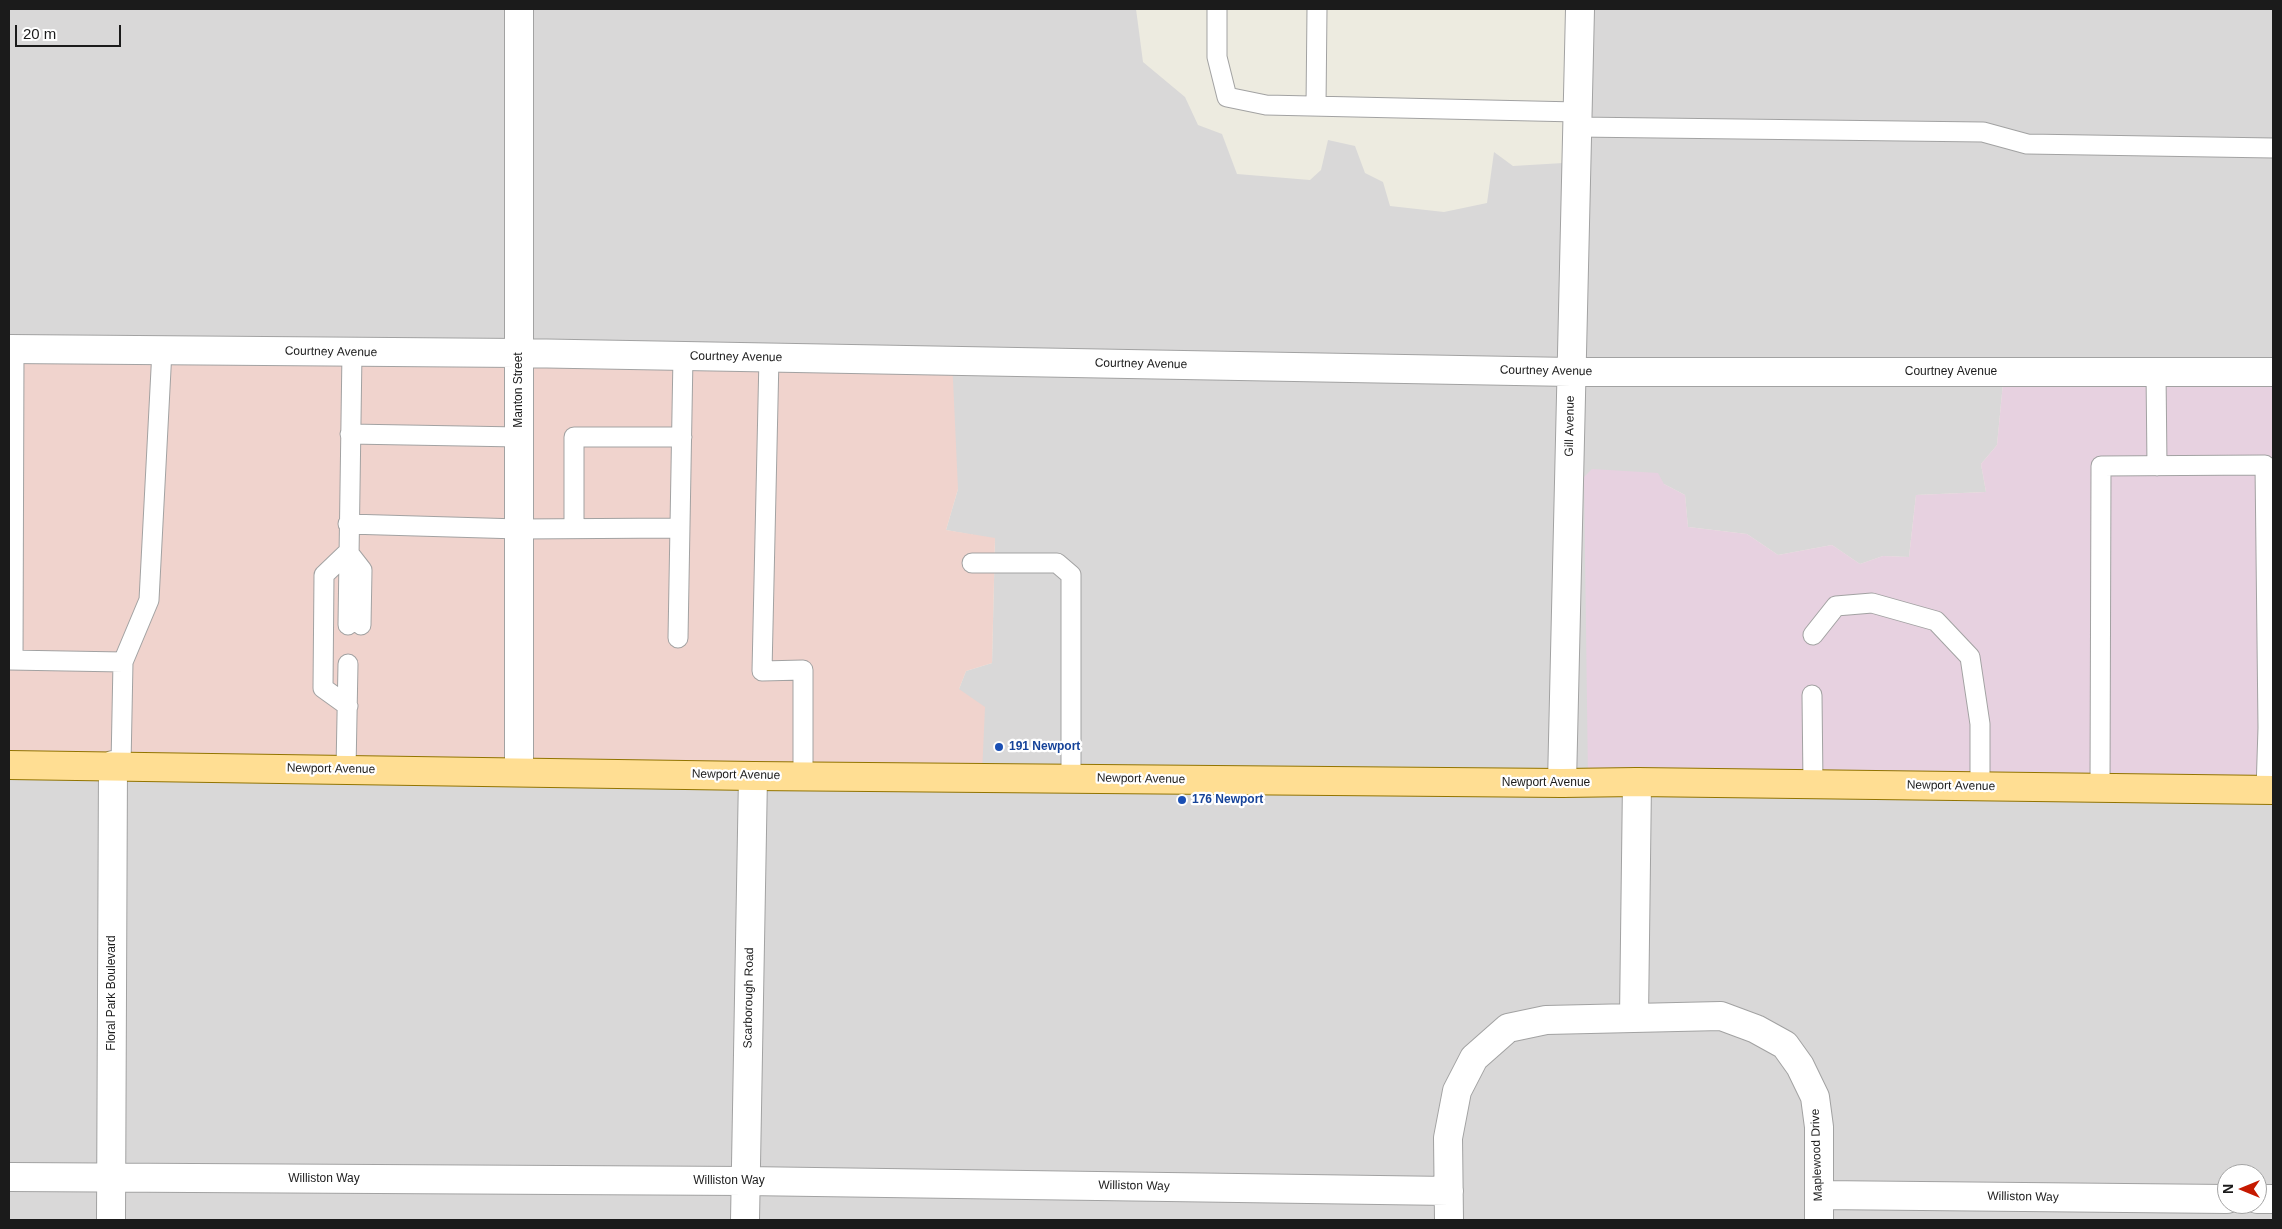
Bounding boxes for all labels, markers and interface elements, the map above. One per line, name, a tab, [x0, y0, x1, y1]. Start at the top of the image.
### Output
scale bar	[18, 15, 124, 47]
text: 20 m	[23, 25, 56, 42]
street label: Courtney Avenue	[285, 344, 377, 360]
street label: Courtney Avenue	[690, 349, 782, 365]
street label: Manton Street	[512, 352, 526, 428]
street label: Courtney Avenue	[1095, 356, 1187, 372]
street label: Courtney Avenue	[1500, 363, 1592, 379]
street label: Courtney Avenue	[1905, 365, 1997, 379]
street label: Gill Avenue	[1562, 395, 1578, 457]
place label: 191 Newport	[1009, 740, 1080, 754]
marker: 191 Newport	[993, 741, 1005, 753]
street label: Newport Avenue	[287, 761, 375, 777]
street label: Newport Avenue	[692, 767, 780, 783]
street label: Newport Avenue	[1097, 771, 1185, 787]
street label: Newport Avenue	[1502, 776, 1590, 790]
street label: Newport Avenue	[1907, 778, 1995, 794]
place label: 176 Newport	[1192, 793, 1263, 807]
marker: 176 Newport	[1176, 794, 1188, 806]
street label: Floral Park Boulevard	[105, 935, 119, 1051]
street label: Scarborough Road	[741, 948, 757, 1048]
street label: Maplewood Drive	[1808, 1108, 1826, 1202]
north arrow	[2217, 1164, 2267, 1214]
street label: Williston Way	[288, 1172, 360, 1186]
street label: Williston Way	[693, 1174, 765, 1188]
street label: Williston Way	[1098, 1178, 1170, 1194]
text: N	[2220, 1184, 2236, 1194]
street label: Williston Way	[1987, 1189, 2059, 1205]

